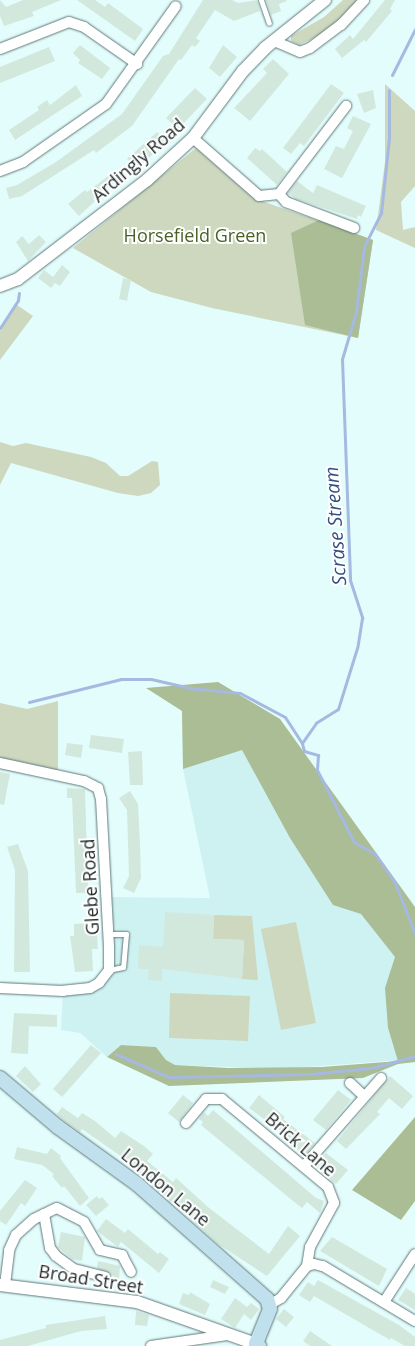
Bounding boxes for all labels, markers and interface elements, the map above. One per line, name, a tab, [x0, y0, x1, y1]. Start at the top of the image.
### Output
street label: Ardingly Road	[87, 114, 189, 206]
park label: Horsefield Green	[124, 224, 266, 246]
water label: Scrase Stream	[320, 466, 352, 586]
street label: Glebe Road	[77, 838, 103, 936]
street label: Brick Lane	[261, 1107, 341, 1181]
street label: London Lane	[117, 1144, 215, 1230]
street label: Broad Street	[37, 1260, 145, 1298]

